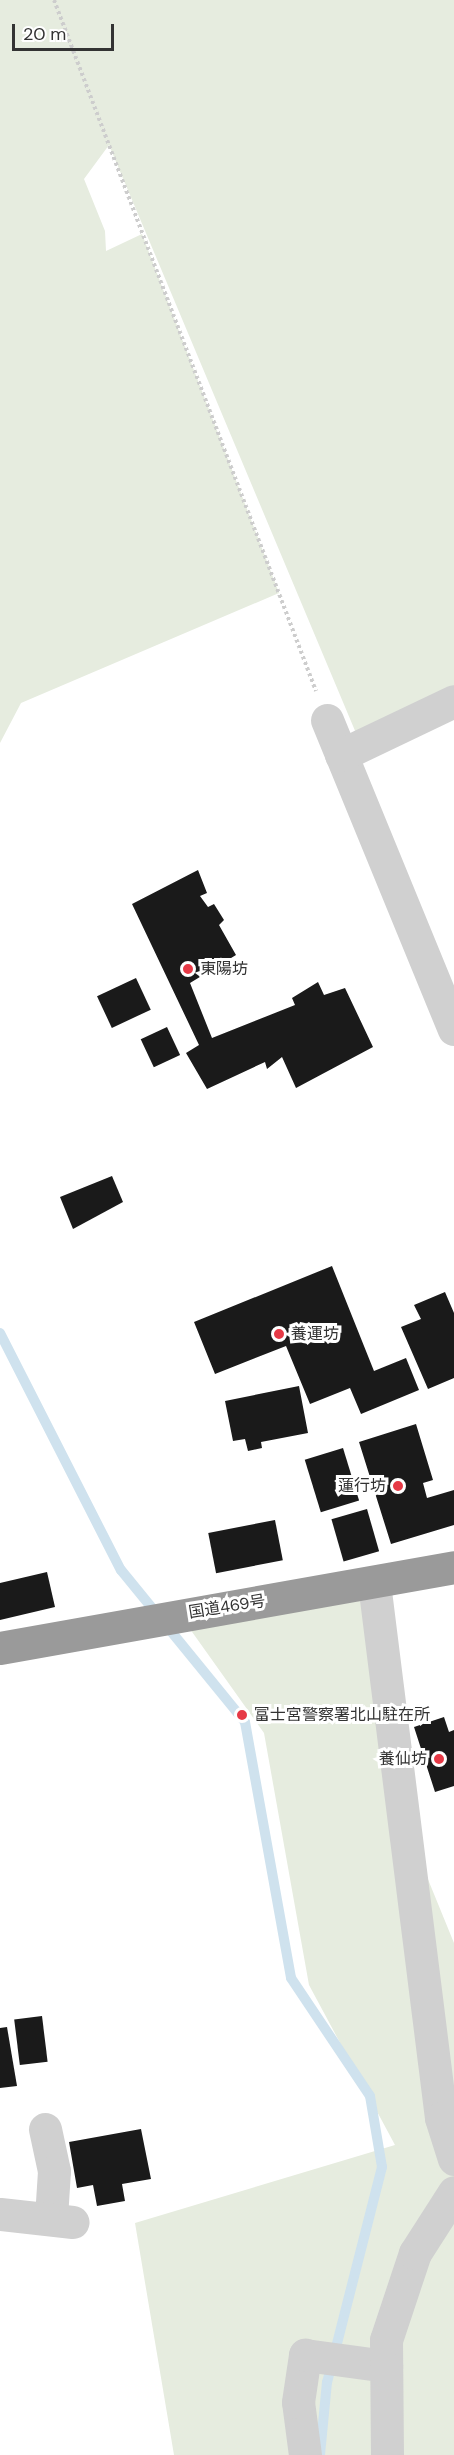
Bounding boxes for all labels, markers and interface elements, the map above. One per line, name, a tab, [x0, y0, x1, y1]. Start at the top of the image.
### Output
scale bar	[15, 12, 117, 50]
text: 20 m	[23, 22, 66, 46]
place label: 東陽坊	[200, 959, 248, 979]
marker: 東陽坊	[181, 962, 195, 976]
place label: 養運坊	[291, 1324, 339, 1344]
marker: 養運坊	[272, 1327, 286, 1341]
place label: 蓮行坊	[338, 1476, 386, 1496]
marker: 蓮行坊	[391, 1479, 405, 1493]
street label: 国道469号	[187, 1591, 267, 1623]
place label: 富士宮警察署北山駐在所	[254, 1705, 430, 1725]
marker: 富士宮警察署北山駐在所	[235, 1708, 249, 1722]
place label: 養仙坊	[379, 1749, 427, 1769]
marker: 養仙坊	[432, 1752, 446, 1766]

